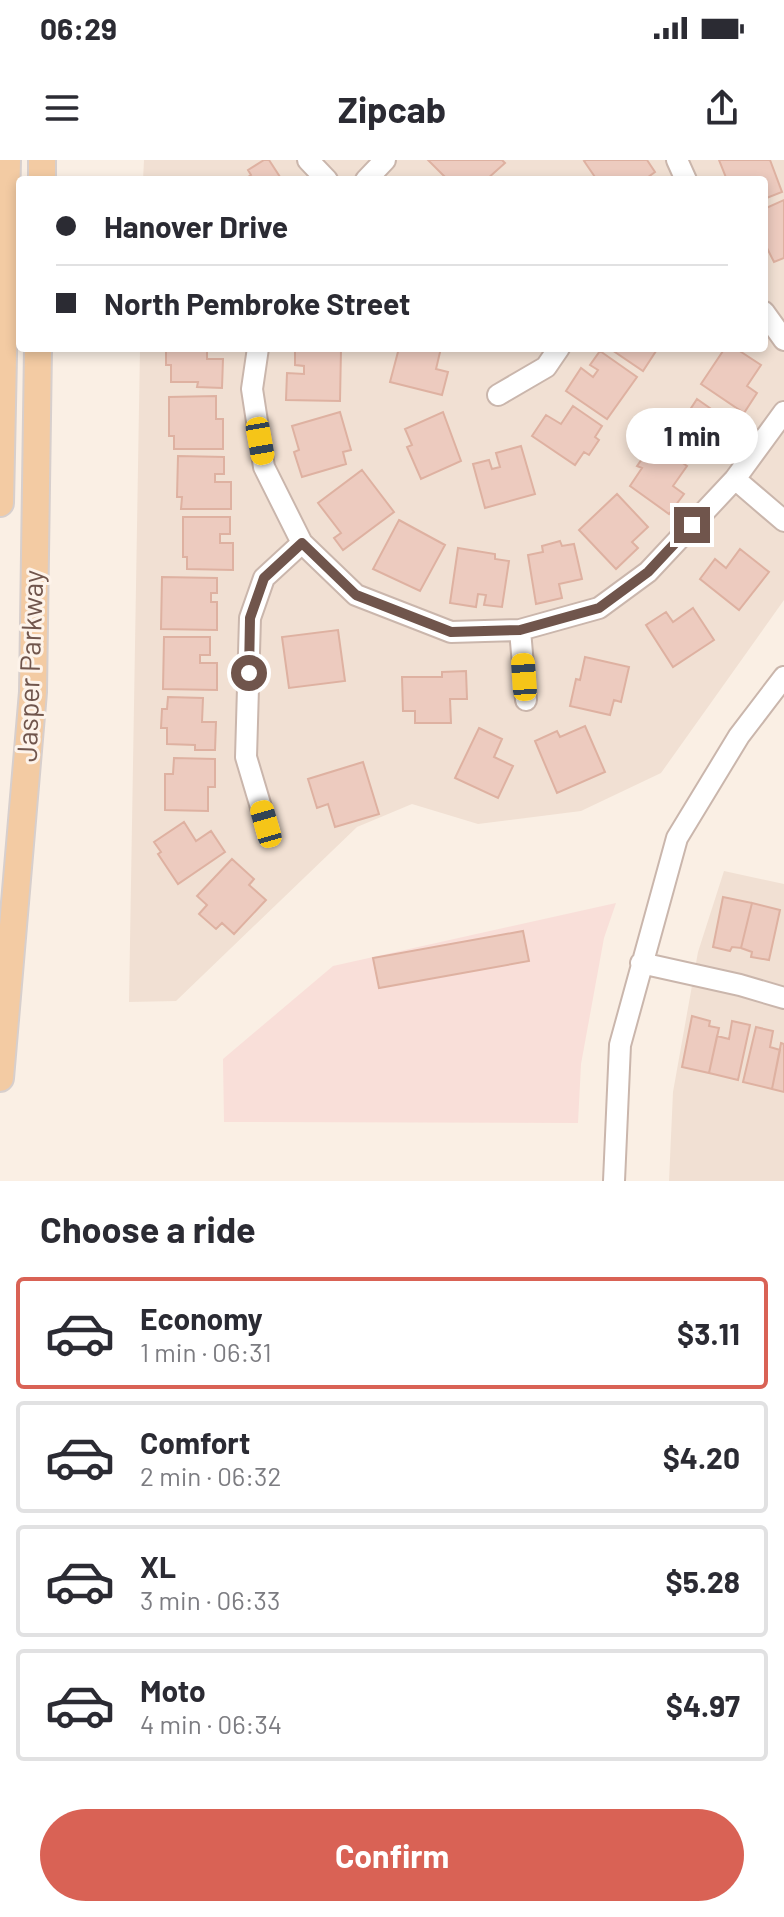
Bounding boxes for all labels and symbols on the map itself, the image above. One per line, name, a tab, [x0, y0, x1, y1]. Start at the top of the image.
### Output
callout: 1 min	[626, 409, 758, 465]
car	[244, 415, 276, 467]
route end	[674, 507, 710, 543]
street label: Jasper Parkway	[9, 569, 49, 762]
car	[510, 652, 538, 702]
route start	[231, 655, 267, 691]
car	[248, 798, 284, 850]

